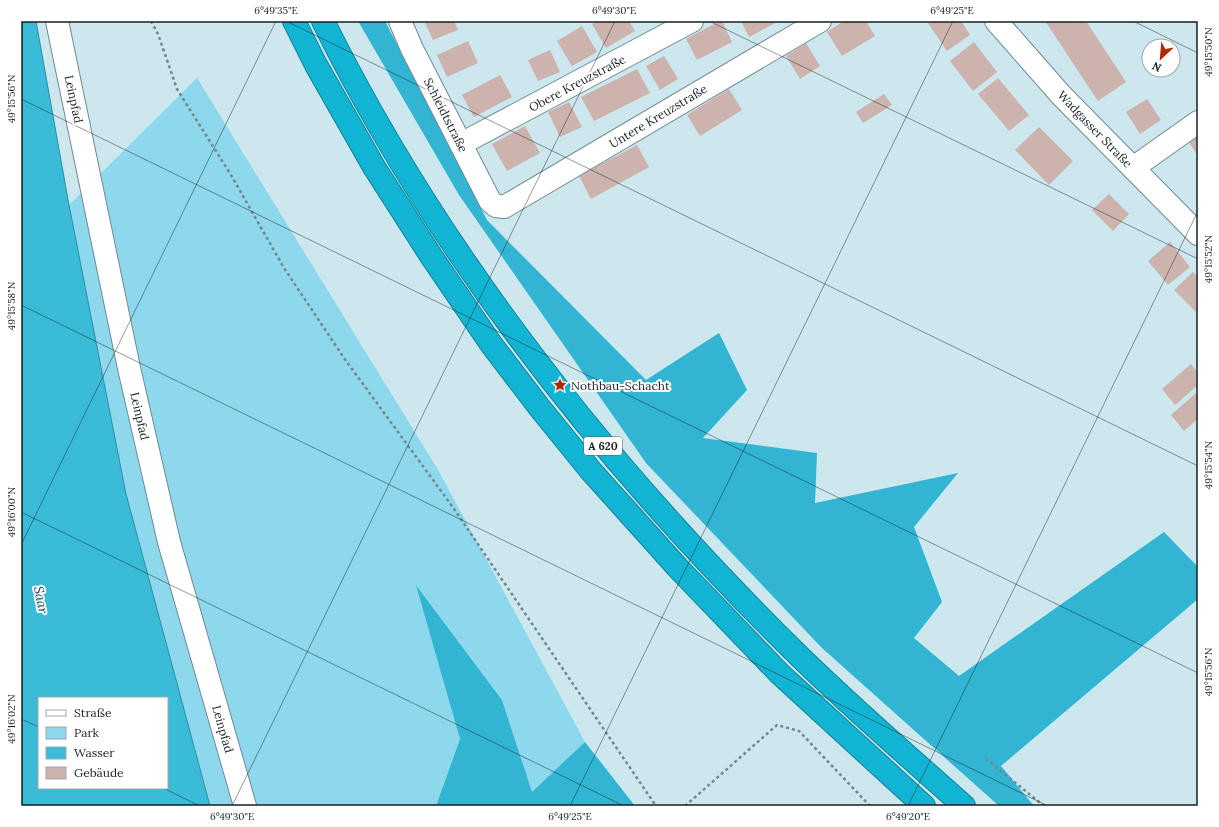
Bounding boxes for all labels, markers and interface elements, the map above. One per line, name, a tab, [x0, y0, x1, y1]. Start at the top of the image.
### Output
text: 6°49'35"E	[254, 4, 298, 17]
text: 6°49'30"E	[592, 4, 636, 17]
text: 6°49'25"E	[930, 4, 974, 17]
text: 49°15'50"N	[1202, 27, 1215, 77]
north arrow	[1141, 38, 1181, 78]
street label: Obere Kreuzstraße	[526, 51, 628, 115]
text: N	[1149, 59, 1164, 75]
text: 49°15'56"N	[5, 74, 18, 123]
street label: Leinpfad	[62, 74, 86, 124]
street label: Schleidtstraße	[421, 75, 471, 155]
street label: Untere Kreuzstraße	[606, 81, 710, 151]
street label: Wadgasser Straße	[1055, 87, 1136, 171]
text: 49°15'52"N	[1202, 234, 1215, 283]
text: 49°15'58"N	[5, 281, 18, 330]
place icon: Nothbau-Schacht	[552, 377, 568, 393]
place label: Nothbau-Schacht	[571, 378, 670, 393]
street label: Leinpfad	[127, 391, 153, 441]
road number: A 620	[584, 437, 622, 455]
text: 49°15'54"N	[1202, 440, 1215, 489]
text: 49°16'00"N	[5, 486, 18, 537]
water label: Saar	[30, 585, 52, 615]
text: 49°15'56"N	[1202, 647, 1215, 696]
text: 49°16'02"N	[5, 694, 18, 744]
legend	[38, 697, 168, 789]
street label: Leinpfad	[209, 704, 237, 754]
text: Straße	[74, 705, 112, 720]
text: Park	[74, 725, 100, 740]
text: Wasser	[74, 745, 115, 760]
text: Gebäude	[74, 765, 124, 780]
text: 6°49'30"E	[210, 810, 254, 823]
text: 6°49'25"E	[548, 810, 592, 823]
text: 6°49'20"E	[886, 810, 930, 823]

